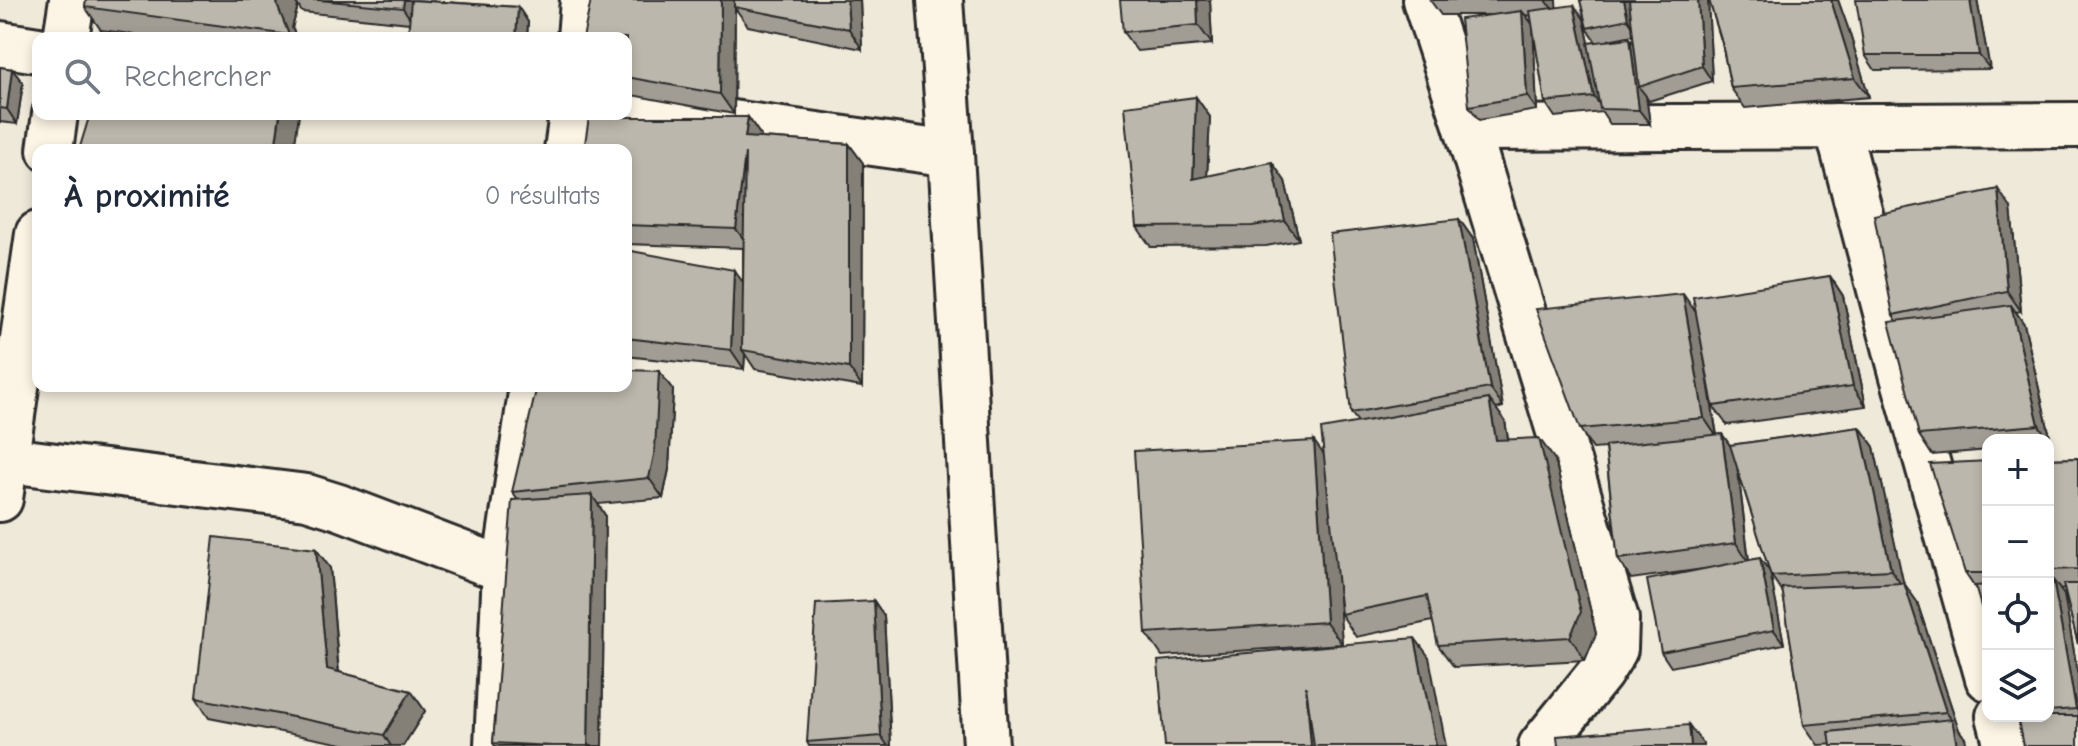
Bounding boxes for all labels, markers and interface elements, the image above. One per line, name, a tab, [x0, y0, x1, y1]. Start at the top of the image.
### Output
search box	[32, 32, 632, 120]
icon: search	[60, 54, 104, 98]
text: Rechercher	[124, 59, 271, 94]
text: À proximité	[64, 176, 230, 216]
text: 0 résultats	[485, 181, 600, 211]
map controls	[1982, 434, 2054, 722]
button: +	[1982, 434, 2054, 506]
button: −	[1982, 506, 2054, 578]
button: locate	[1982, 578, 2054, 650]
button: layers	[1982, 650, 2054, 722]

